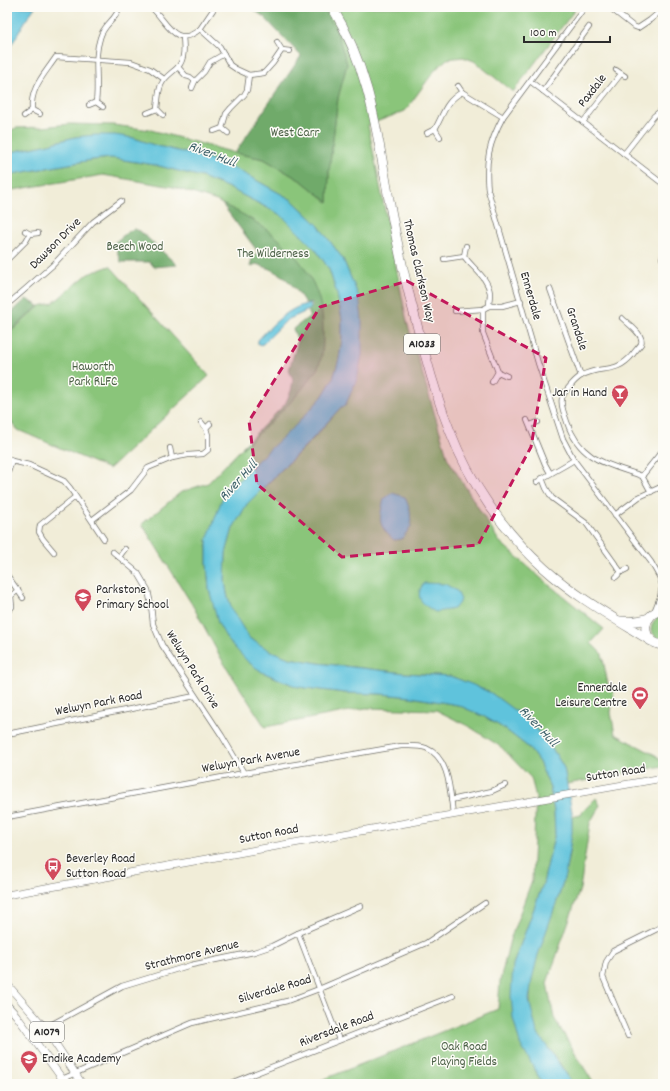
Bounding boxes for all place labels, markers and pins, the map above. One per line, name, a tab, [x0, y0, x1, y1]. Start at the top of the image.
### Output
bar icon: Jar in Hand	[610, 383, 630, 408]
place label: Jar in Hand	[552, 384, 607, 403]
place label: Parkstone Primary School	[96, 581, 169, 615]
school or university icon: Parkstone Primary School	[73, 587, 93, 612]
place label: Ennerdale Leisure Centre	[555, 679, 627, 713]
sports icon: Ennerdale Leisure Centre	[630, 685, 650, 710]
place label: Beverley Road Sutton Road	[66, 850, 135, 884]
bus stop icon: Beverley Road Sutton Road	[43, 856, 63, 881]
school or university icon: Endike Academy	[19, 1049, 39, 1074]
place label: Endike Academy	[42, 1050, 122, 1069]

